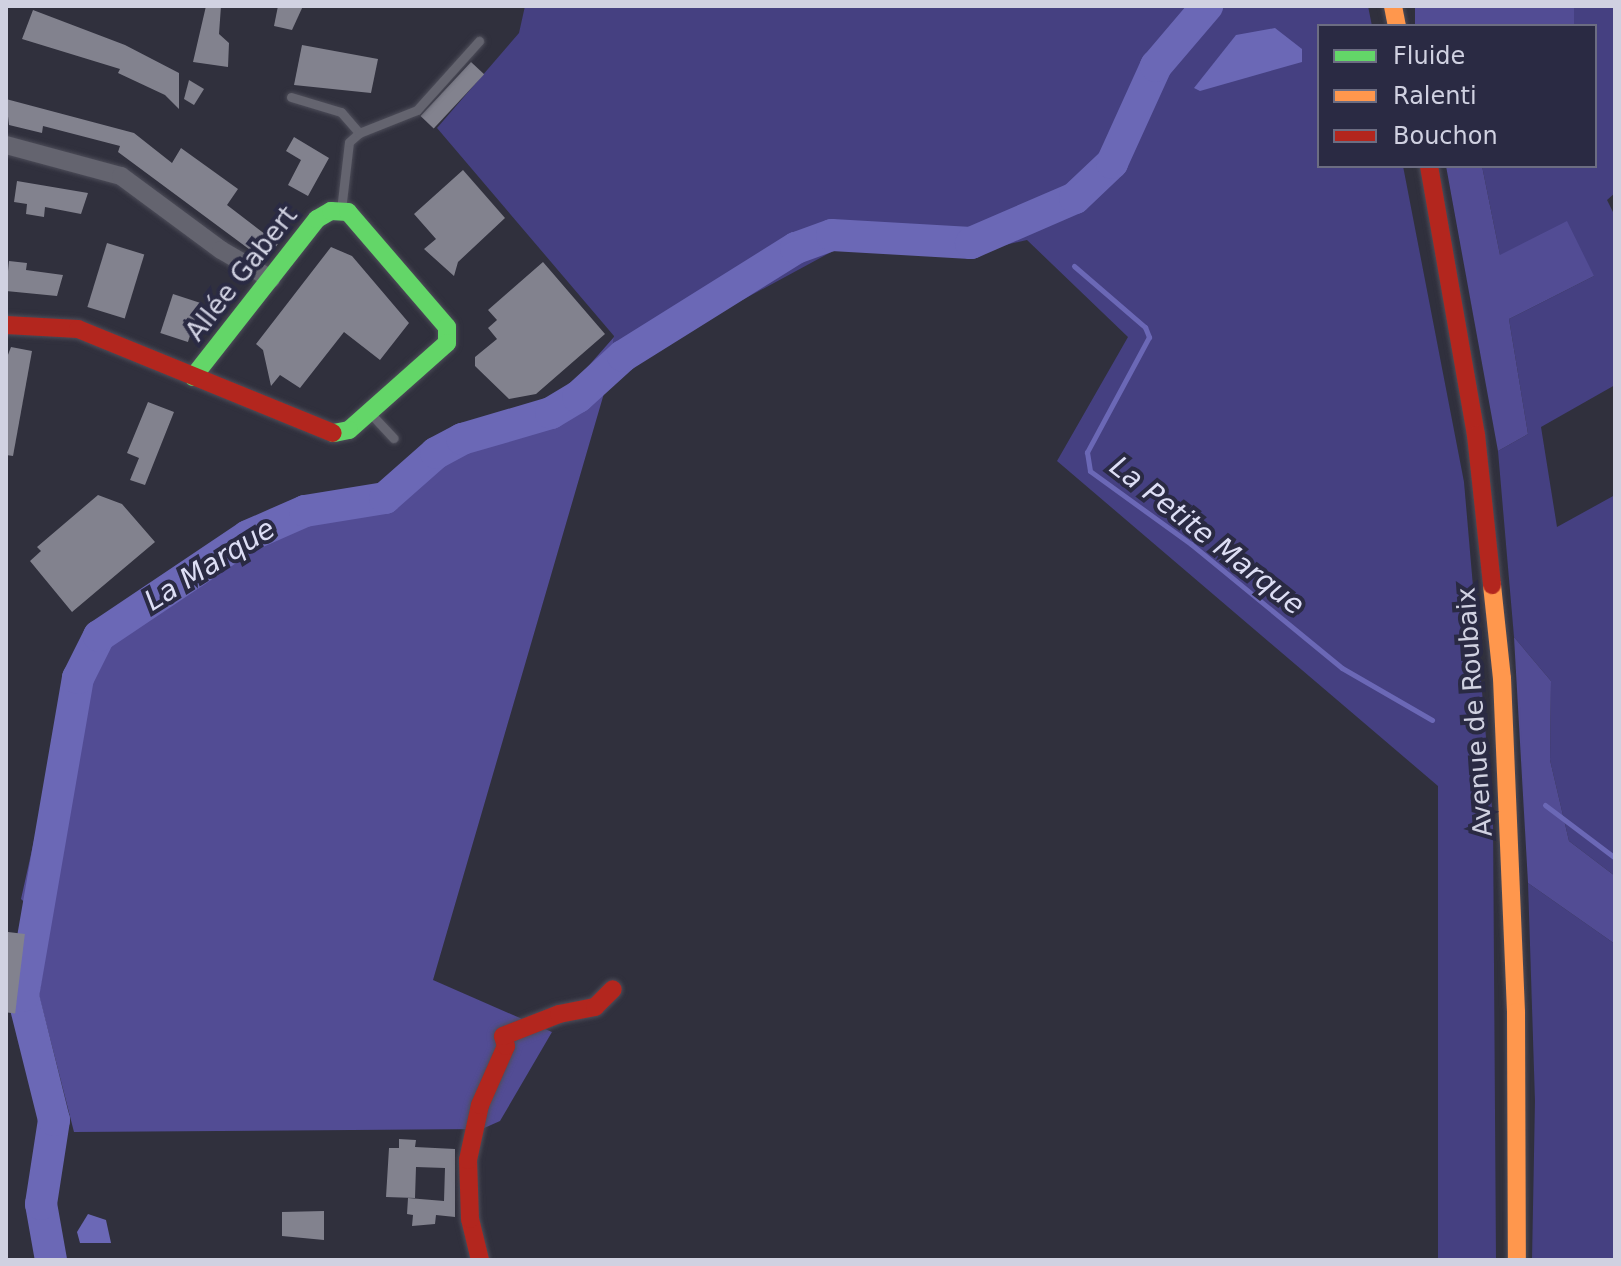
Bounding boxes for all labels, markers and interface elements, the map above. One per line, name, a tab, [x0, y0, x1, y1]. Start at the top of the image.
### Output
legend	[1317, 24, 1597, 168]
text: Fluide	[1393, 42, 1465, 70]
text: Ralenti	[1393, 82, 1477, 110]
text: Bouchon	[1393, 122, 1498, 150]
street label: Allée Gabert	[180, 201, 304, 347]
water label: La Petite Marque	[1103, 450, 1311, 622]
water label: La Marque	[139, 512, 281, 618]
street label: Avenue de Roubaix	[1451, 586, 1499, 838]

